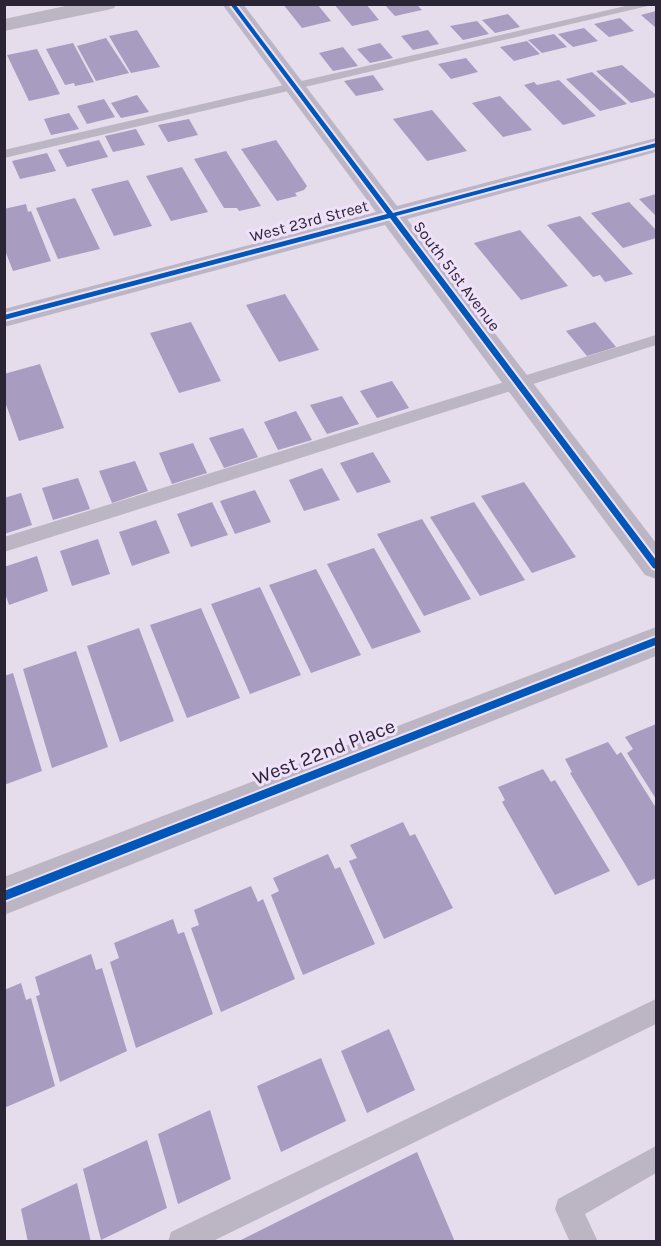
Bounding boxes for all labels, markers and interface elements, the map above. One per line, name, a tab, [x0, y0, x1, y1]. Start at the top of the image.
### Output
street label: West 23rd Street	[248, 196, 370, 246]
street label: South 51st Avenue	[409, 217, 505, 335]
street label: West 22nd Place	[250, 714, 398, 790]

